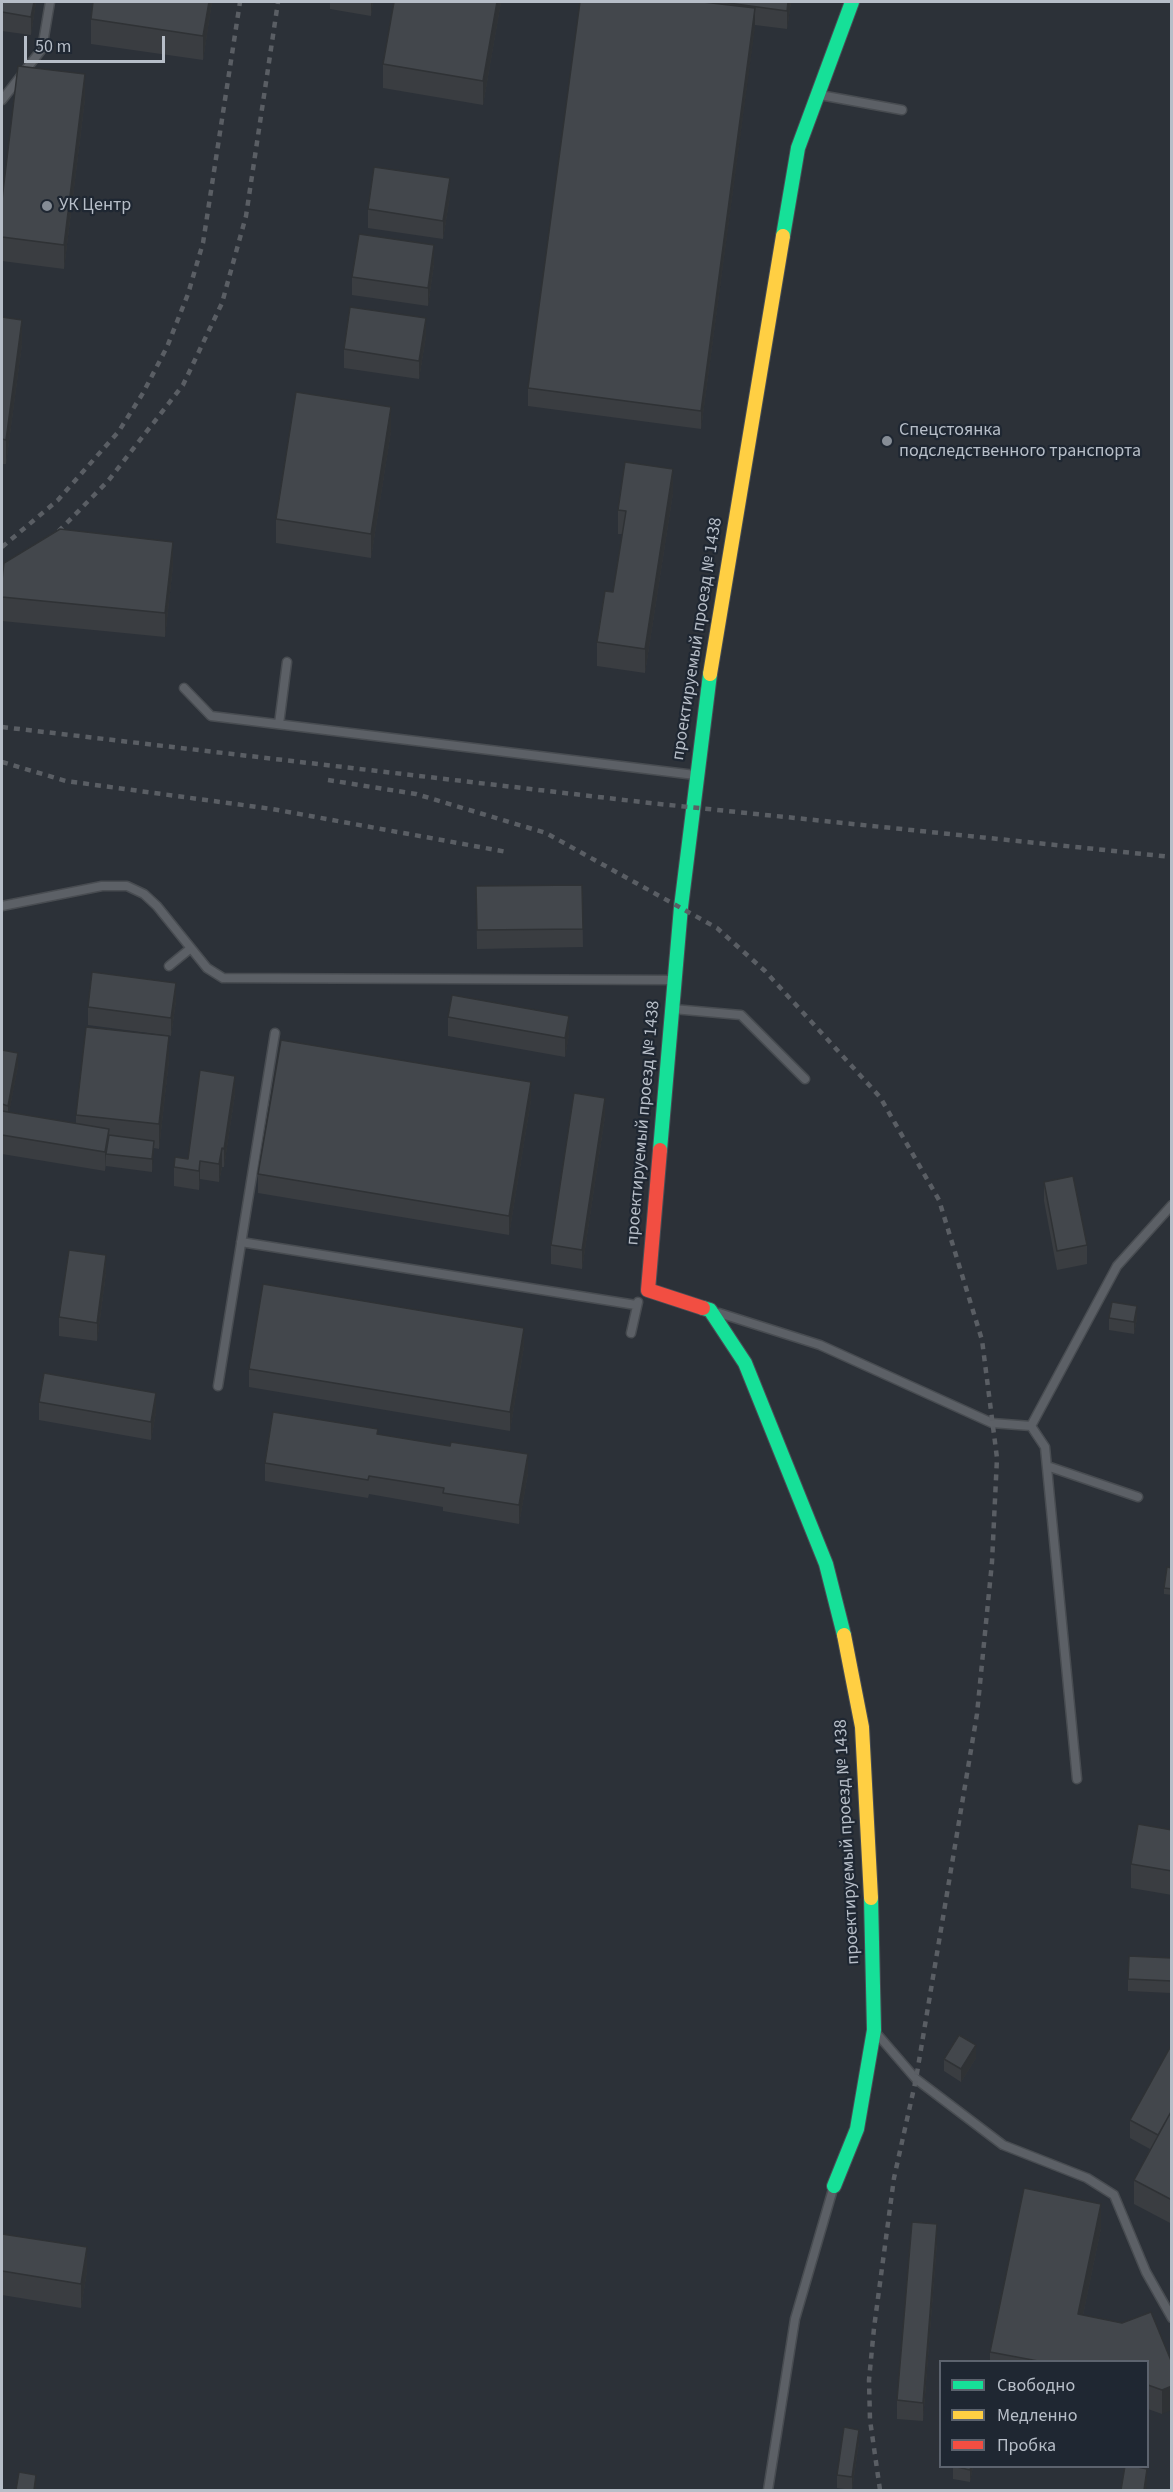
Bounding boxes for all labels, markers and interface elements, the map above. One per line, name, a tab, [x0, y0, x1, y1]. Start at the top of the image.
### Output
scale bar	[27, 24, 168, 62]
text: 50 m	[35, 34, 71, 59]
place label: УК Центр	[59, 195, 131, 217]
marker: УК Центр	[40, 199, 54, 213]
place label: Спецстоянка подследственного транспорта	[899, 420, 1141, 462]
marker: Спецстоянка подследственного транспорта	[880, 434, 894, 448]
street label: проектируемый проезд № 1438	[668, 516, 728, 762]
street label: проектируемый проезд № 1438	[623, 1000, 665, 1246]
street label: проектируемый проезд № 1438	[831, 1719, 865, 1965]
legend	[939, 2360, 1149, 2468]
text: Свободно	[997, 2373, 1075, 2398]
text: Медленно	[997, 2403, 1077, 2428]
text: Пробка	[997, 2433, 1056, 2458]

